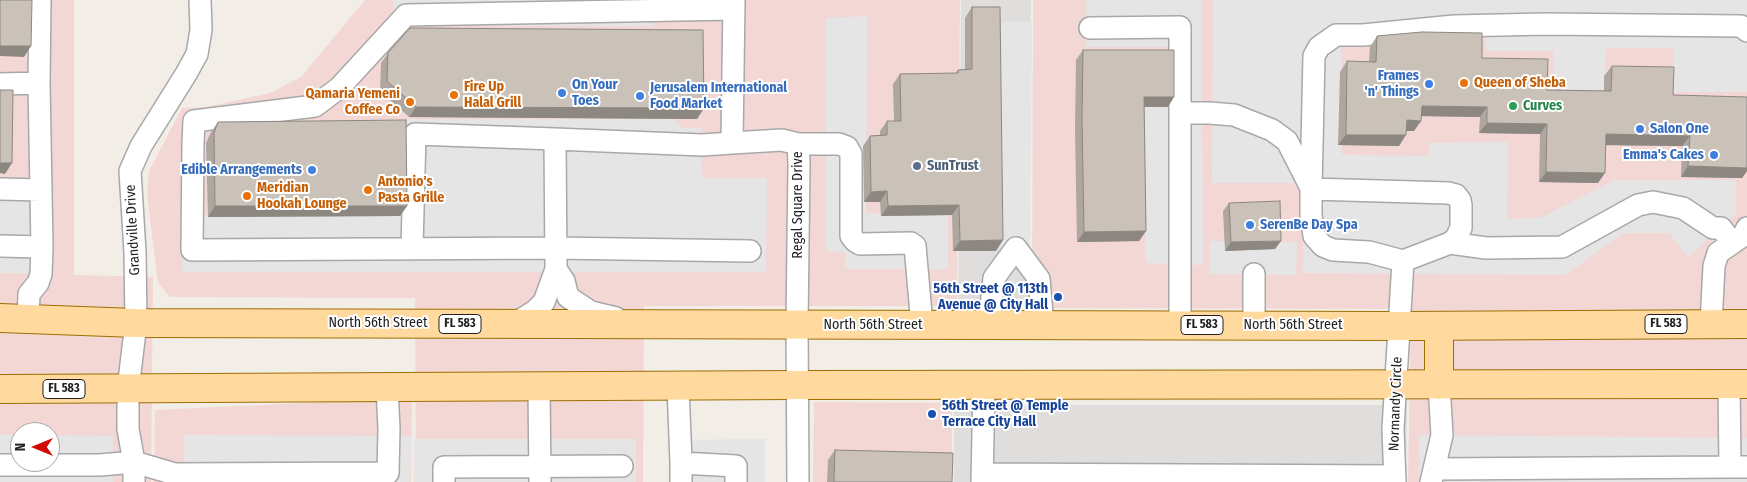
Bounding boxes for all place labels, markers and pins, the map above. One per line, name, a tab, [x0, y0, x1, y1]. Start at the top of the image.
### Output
place label: Frames 'n' Things	[1364, 68, 1419, 100]
place label: Queen of Sheba	[1474, 75, 1566, 91]
place label: On Your Toes	[572, 77, 618, 110]
marker: Queen of Sheba	[1458, 77, 1470, 89]
marker: Frames 'n' Things	[1423, 78, 1435, 90]
place label: Fire Up Halal Grill	[464, 79, 521, 111]
place label: Jerusalem International Food Market	[650, 80, 787, 112]
place label: Qamaria Yemeni Coffee Co	[306, 86, 400, 118]
marker: On Your Toes	[556, 87, 568, 99]
marker: Fire Up Halal Grill	[448, 89, 460, 101]
marker: Jerusalem International Food Market	[634, 90, 646, 102]
marker: Qamaria Yemeni Coffee Co	[404, 96, 416, 108]
place label: Curves	[1523, 98, 1562, 114]
marker: Curves	[1507, 100, 1519, 112]
place label: Salon One	[1650, 121, 1709, 137]
marker: Salon One	[1634, 123, 1646, 135]
place label: Emma's Cakes	[1623, 147, 1704, 163]
marker: Emma's Cakes	[1708, 149, 1720, 161]
place label: SunTrust	[927, 158, 979, 174]
marker: SunTrust	[911, 160, 923, 172]
place label: Edible Arrangements	[181, 162, 302, 178]
marker: Edible Arrangements	[306, 164, 318, 176]
place label: Antonio's Pasta Grille	[378, 174, 444, 206]
place label: Meridian Hookah Lounge	[257, 180, 347, 212]
marker: Antonio's Pasta Grille	[362, 184, 374, 196]
marker: Meridian Hookah Lounge	[241, 190, 253, 202]
place label: SerenBe Day Spa	[1260, 217, 1358, 233]
marker: SerenBe Day Spa	[1244, 219, 1256, 231]
place label: 56th Street @ 113th Avenue @ City Hall	[933, 281, 1048, 314]
marker: 56th Street @ 113th Avenue @ City Hall	[1052, 291, 1064, 303]
place label: 56th Street @ Temple Terrace City Hall	[942, 398, 1069, 431]
marker: 56th Street @ Temple Terrace City Hall	[926, 408, 938, 420]

